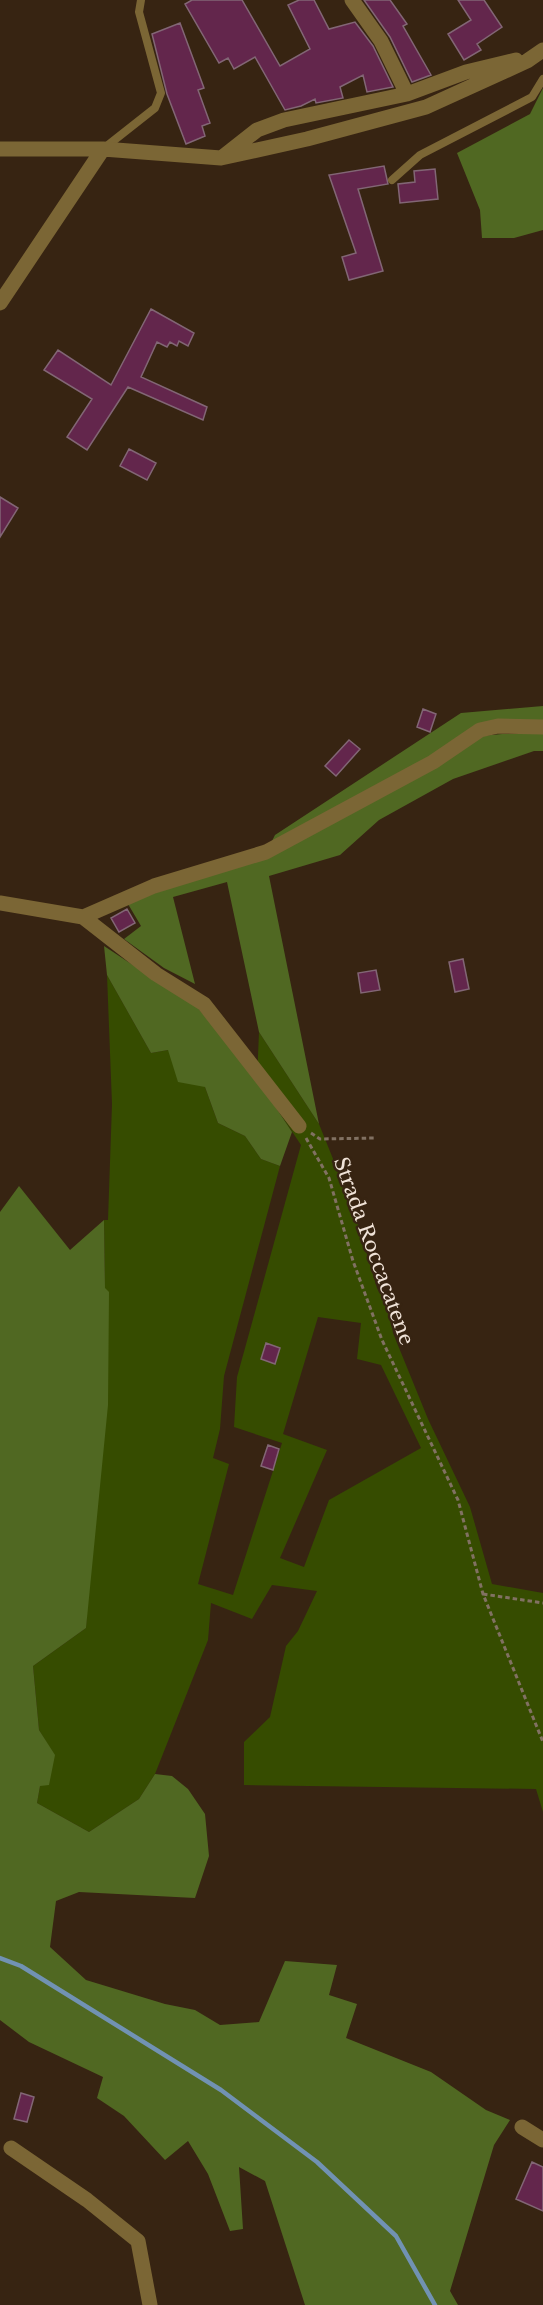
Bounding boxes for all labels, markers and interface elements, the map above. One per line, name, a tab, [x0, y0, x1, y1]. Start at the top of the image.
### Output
street label: Strada Roccacatene	[329, 1154, 419, 1348]

